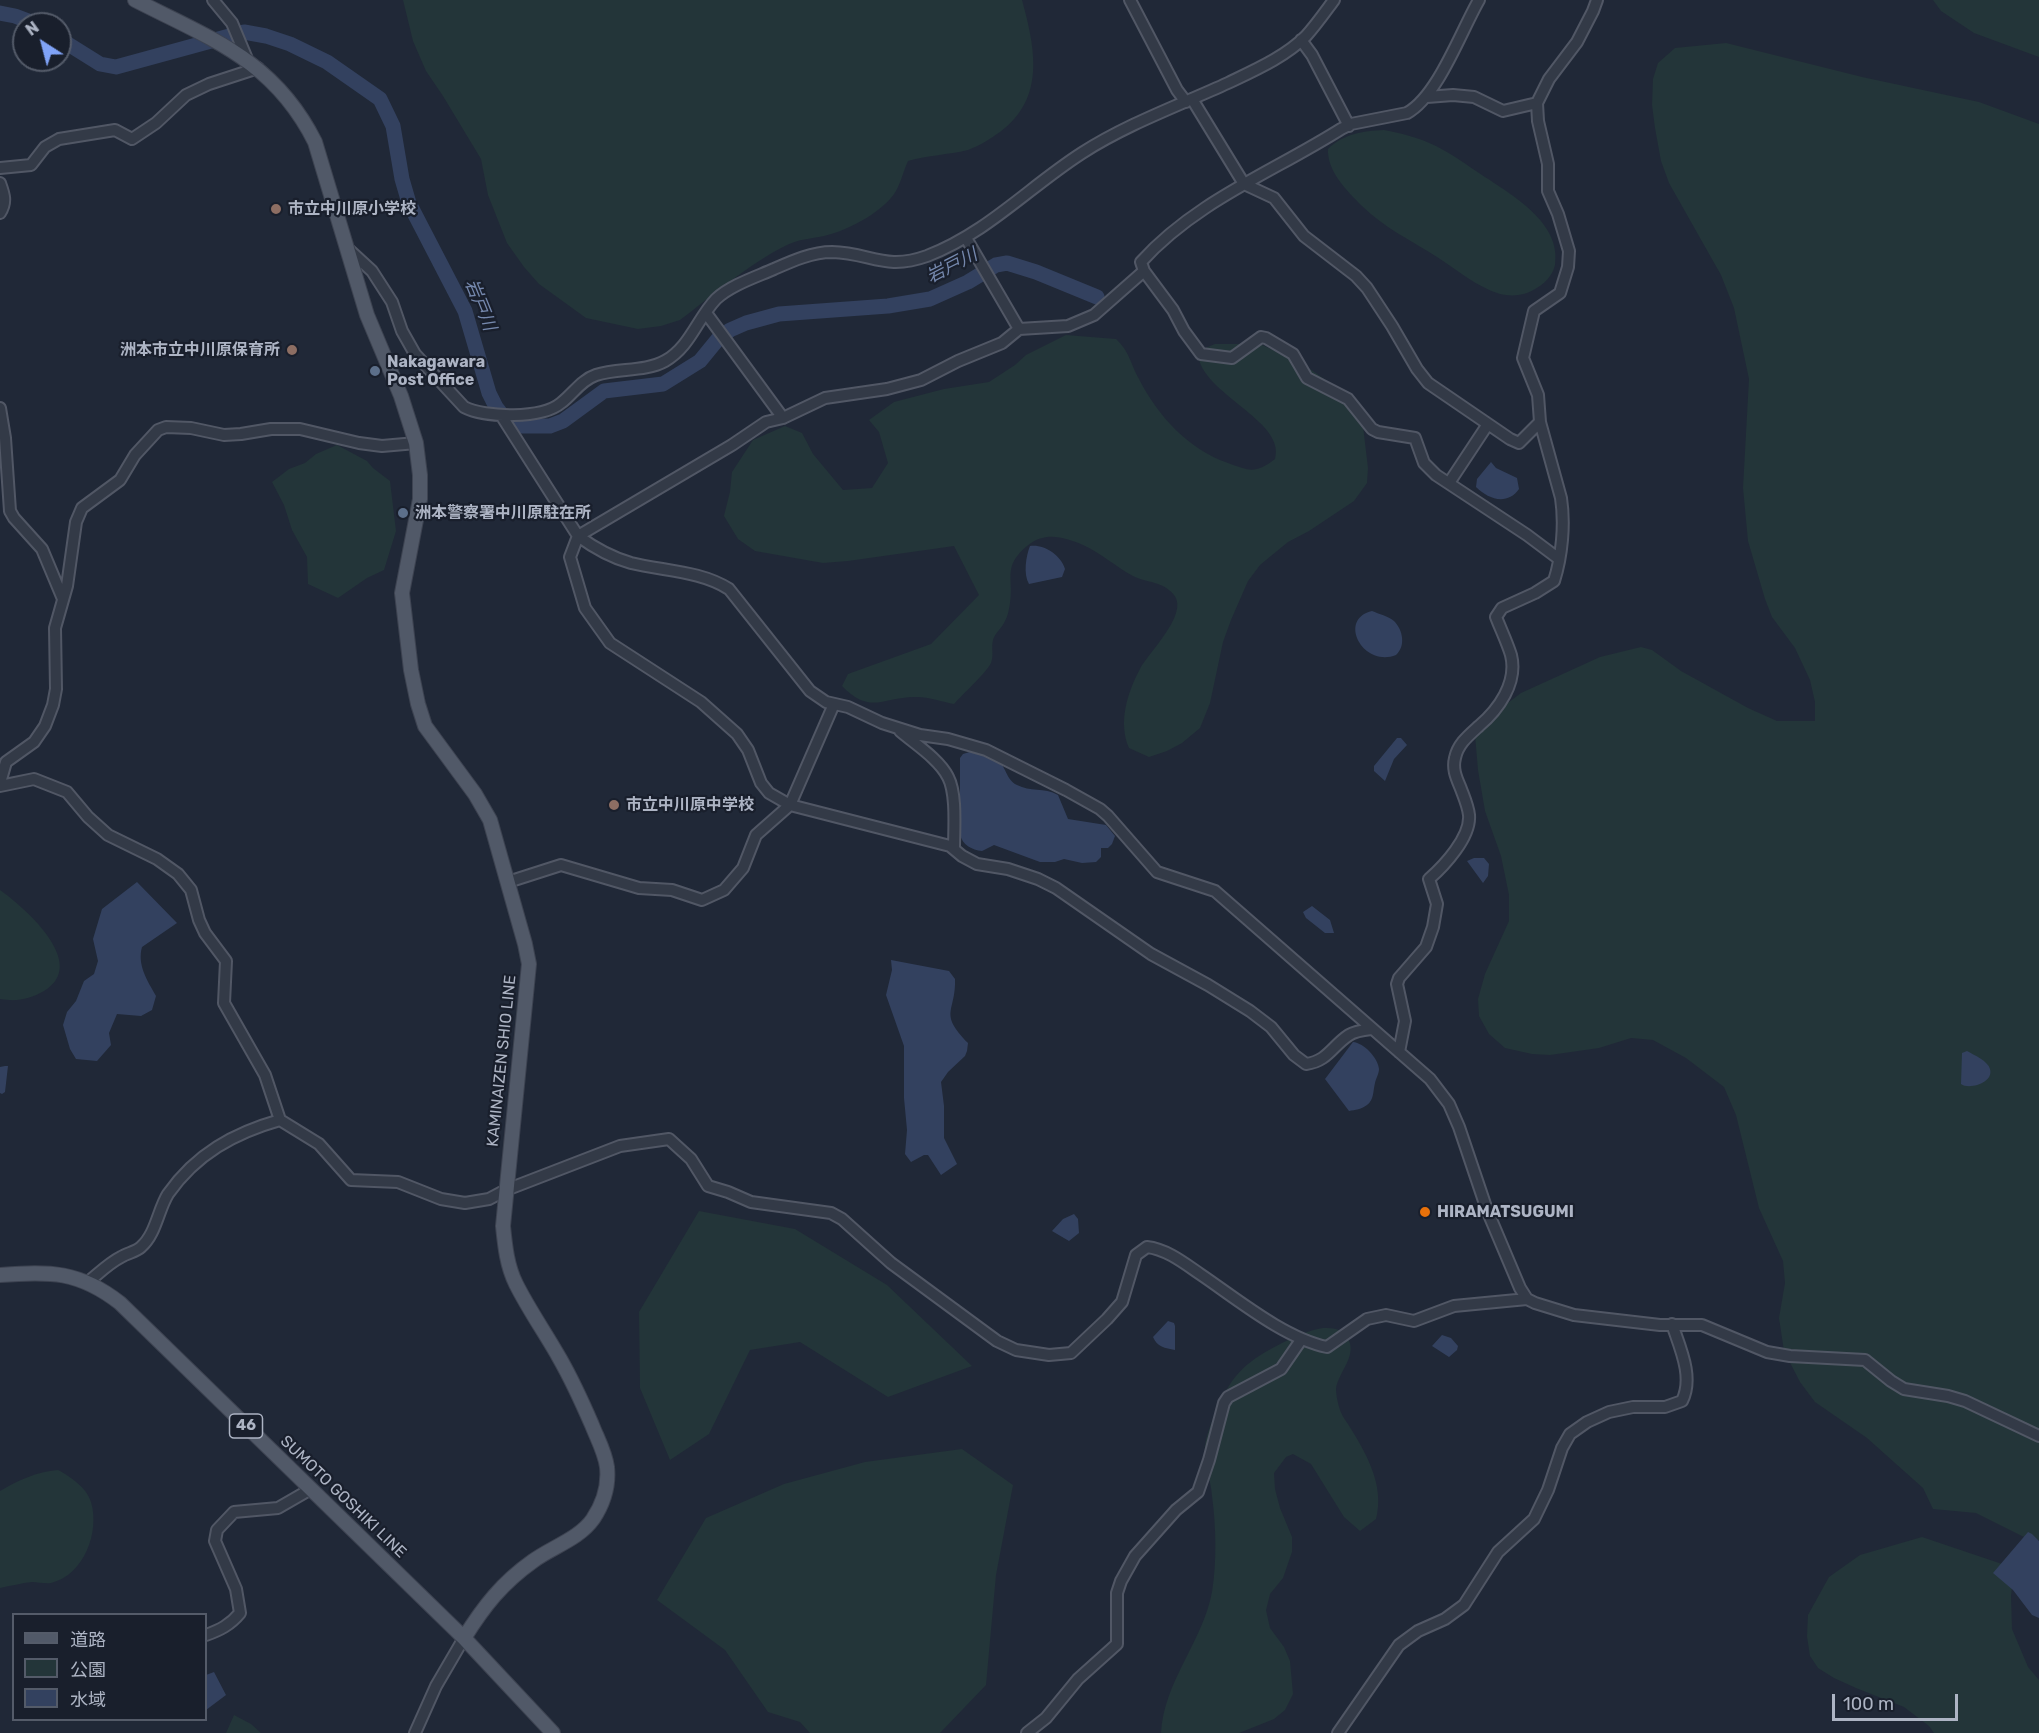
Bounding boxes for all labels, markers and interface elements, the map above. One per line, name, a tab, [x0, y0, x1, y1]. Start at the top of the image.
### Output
north arrow	[12, 12, 72, 72]
text: N	[22, 18, 43, 40]
place label: 市立中川原小学校	[288, 199, 416, 219]
marker: 市立中川原小学校	[269, 202, 283, 216]
water label: 岩戸川	[923, 244, 981, 288]
water label: 岩戸川	[460, 276, 500, 334]
place label: 洲本市立中川原保育所	[120, 340, 280, 360]
marker: 洲本市立中川原保育所	[285, 343, 299, 357]
place label: Nakagawara Post Office	[387, 352, 485, 390]
marker: Nakagawara Post Office	[368, 364, 382, 378]
place label: 洲本警察署中川原駐在所	[415, 503, 591, 523]
marker: 洲本警察署中川原駐在所	[396, 506, 410, 520]
place label: 市立中川原中学校	[626, 795, 754, 815]
marker: 市立中川原中学校	[607, 798, 621, 812]
street label: KAMINAIZEN SHIO LINE	[483, 974, 521, 1148]
place label: HIRAMATSUGUMI	[1437, 1202, 1574, 1222]
marker: HIRAMATSUGUMI	[1418, 1205, 1432, 1219]
road number: 46	[230, 1414, 262, 1438]
street label: SUMOTO GOSHIKI LINE	[276, 1432, 410, 1562]
legend	[12, 1613, 207, 1721]
text: 道路	[70, 1629, 106, 1651]
text: 公園	[70, 1659, 106, 1681]
scale bar	[1835, 1682, 1961, 1720]
text: 水域	[70, 1689, 106, 1711]
text: 100 m	[1843, 1693, 1894, 1715]

